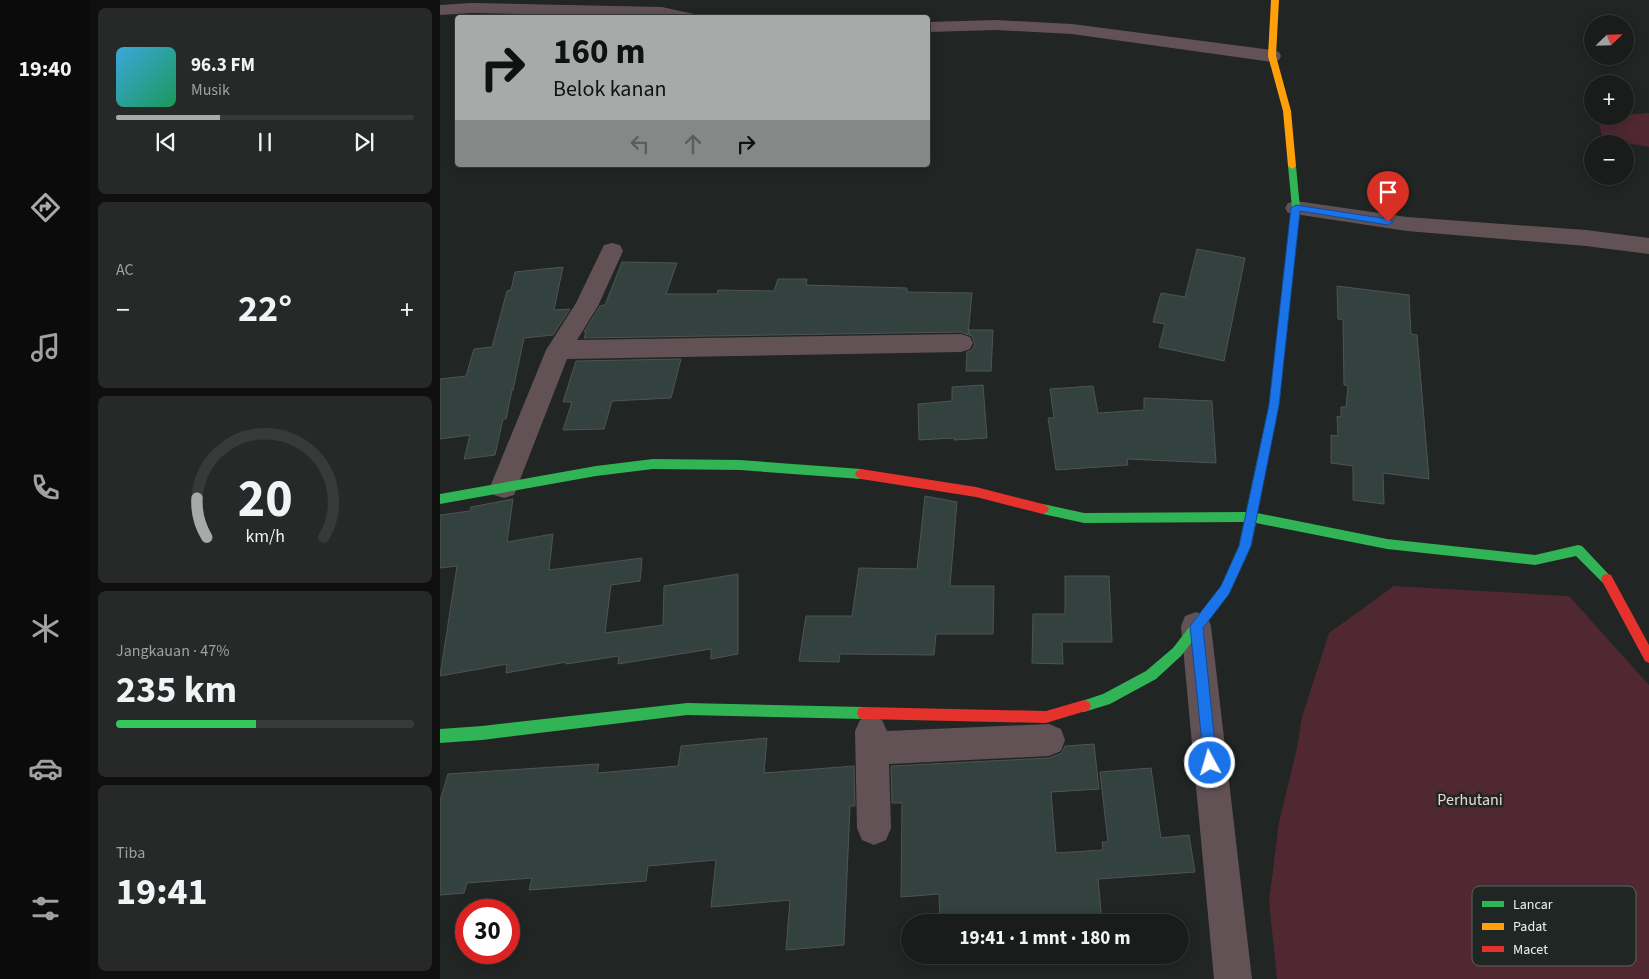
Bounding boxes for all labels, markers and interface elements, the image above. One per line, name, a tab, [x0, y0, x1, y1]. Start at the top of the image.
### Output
north arrow	[1584, 15, 1634, 65]
map controls	[1584, 15, 1634, 185]
text: 160 m	[553, 27, 645, 77]
icon: right	[470, 35, 535, 100]
text: 96.3 FM	[191, 52, 255, 79]
text: 19:40	[18, 53, 72, 85]
text: Belok kanan	[553, 73, 667, 105]
button: +	[1584, 75, 1634, 125]
text: Musik	[191, 79, 230, 101]
icon: previous	[152, 128, 180, 156]
icon: pause	[251, 128, 279, 156]
icon: next	[350, 128, 378, 156]
icon: left	[626, 130, 654, 158]
icon: ahead	[679, 130, 707, 158]
icon: right	[732, 130, 760, 158]
button: −	[1584, 135, 1634, 185]
pin	[1367, 171, 1409, 222]
icon: arrive	[1374, 178, 1402, 206]
icon: directions	[28, 190, 63, 225]
text: AC	[116, 259, 134, 281]
text: 22°	[238, 282, 292, 336]
text: −	[116, 290, 130, 330]
text: +	[400, 290, 414, 330]
icon: music	[28, 330, 63, 365]
text: 20	[238, 463, 292, 537]
icon: phone	[28, 470, 63, 505]
text: km/h	[245, 524, 285, 549]
icon: climate	[28, 611, 63, 646]
text: Jangkauan · 47%	[116, 640, 229, 662]
text: 235 km	[116, 663, 237, 717]
position arrow	[1183, 736, 1235, 788]
icon: car	[28, 751, 63, 786]
park label: Perhutani	[1437, 789, 1503, 811]
text: Tiba	[116, 842, 145, 864]
text: 19:41	[116, 865, 208, 919]
legend	[1472, 886, 1636, 966]
icon: filters	[28, 891, 63, 926]
text: Lancar	[1513, 895, 1553, 915]
speed limit sign: 30	[455, 899, 520, 964]
text: Padat	[1513, 917, 1547, 937]
text: 19:41 · 1 mnt · 180 m	[960, 925, 1130, 952]
text: Macet	[1513, 940, 1548, 960]

